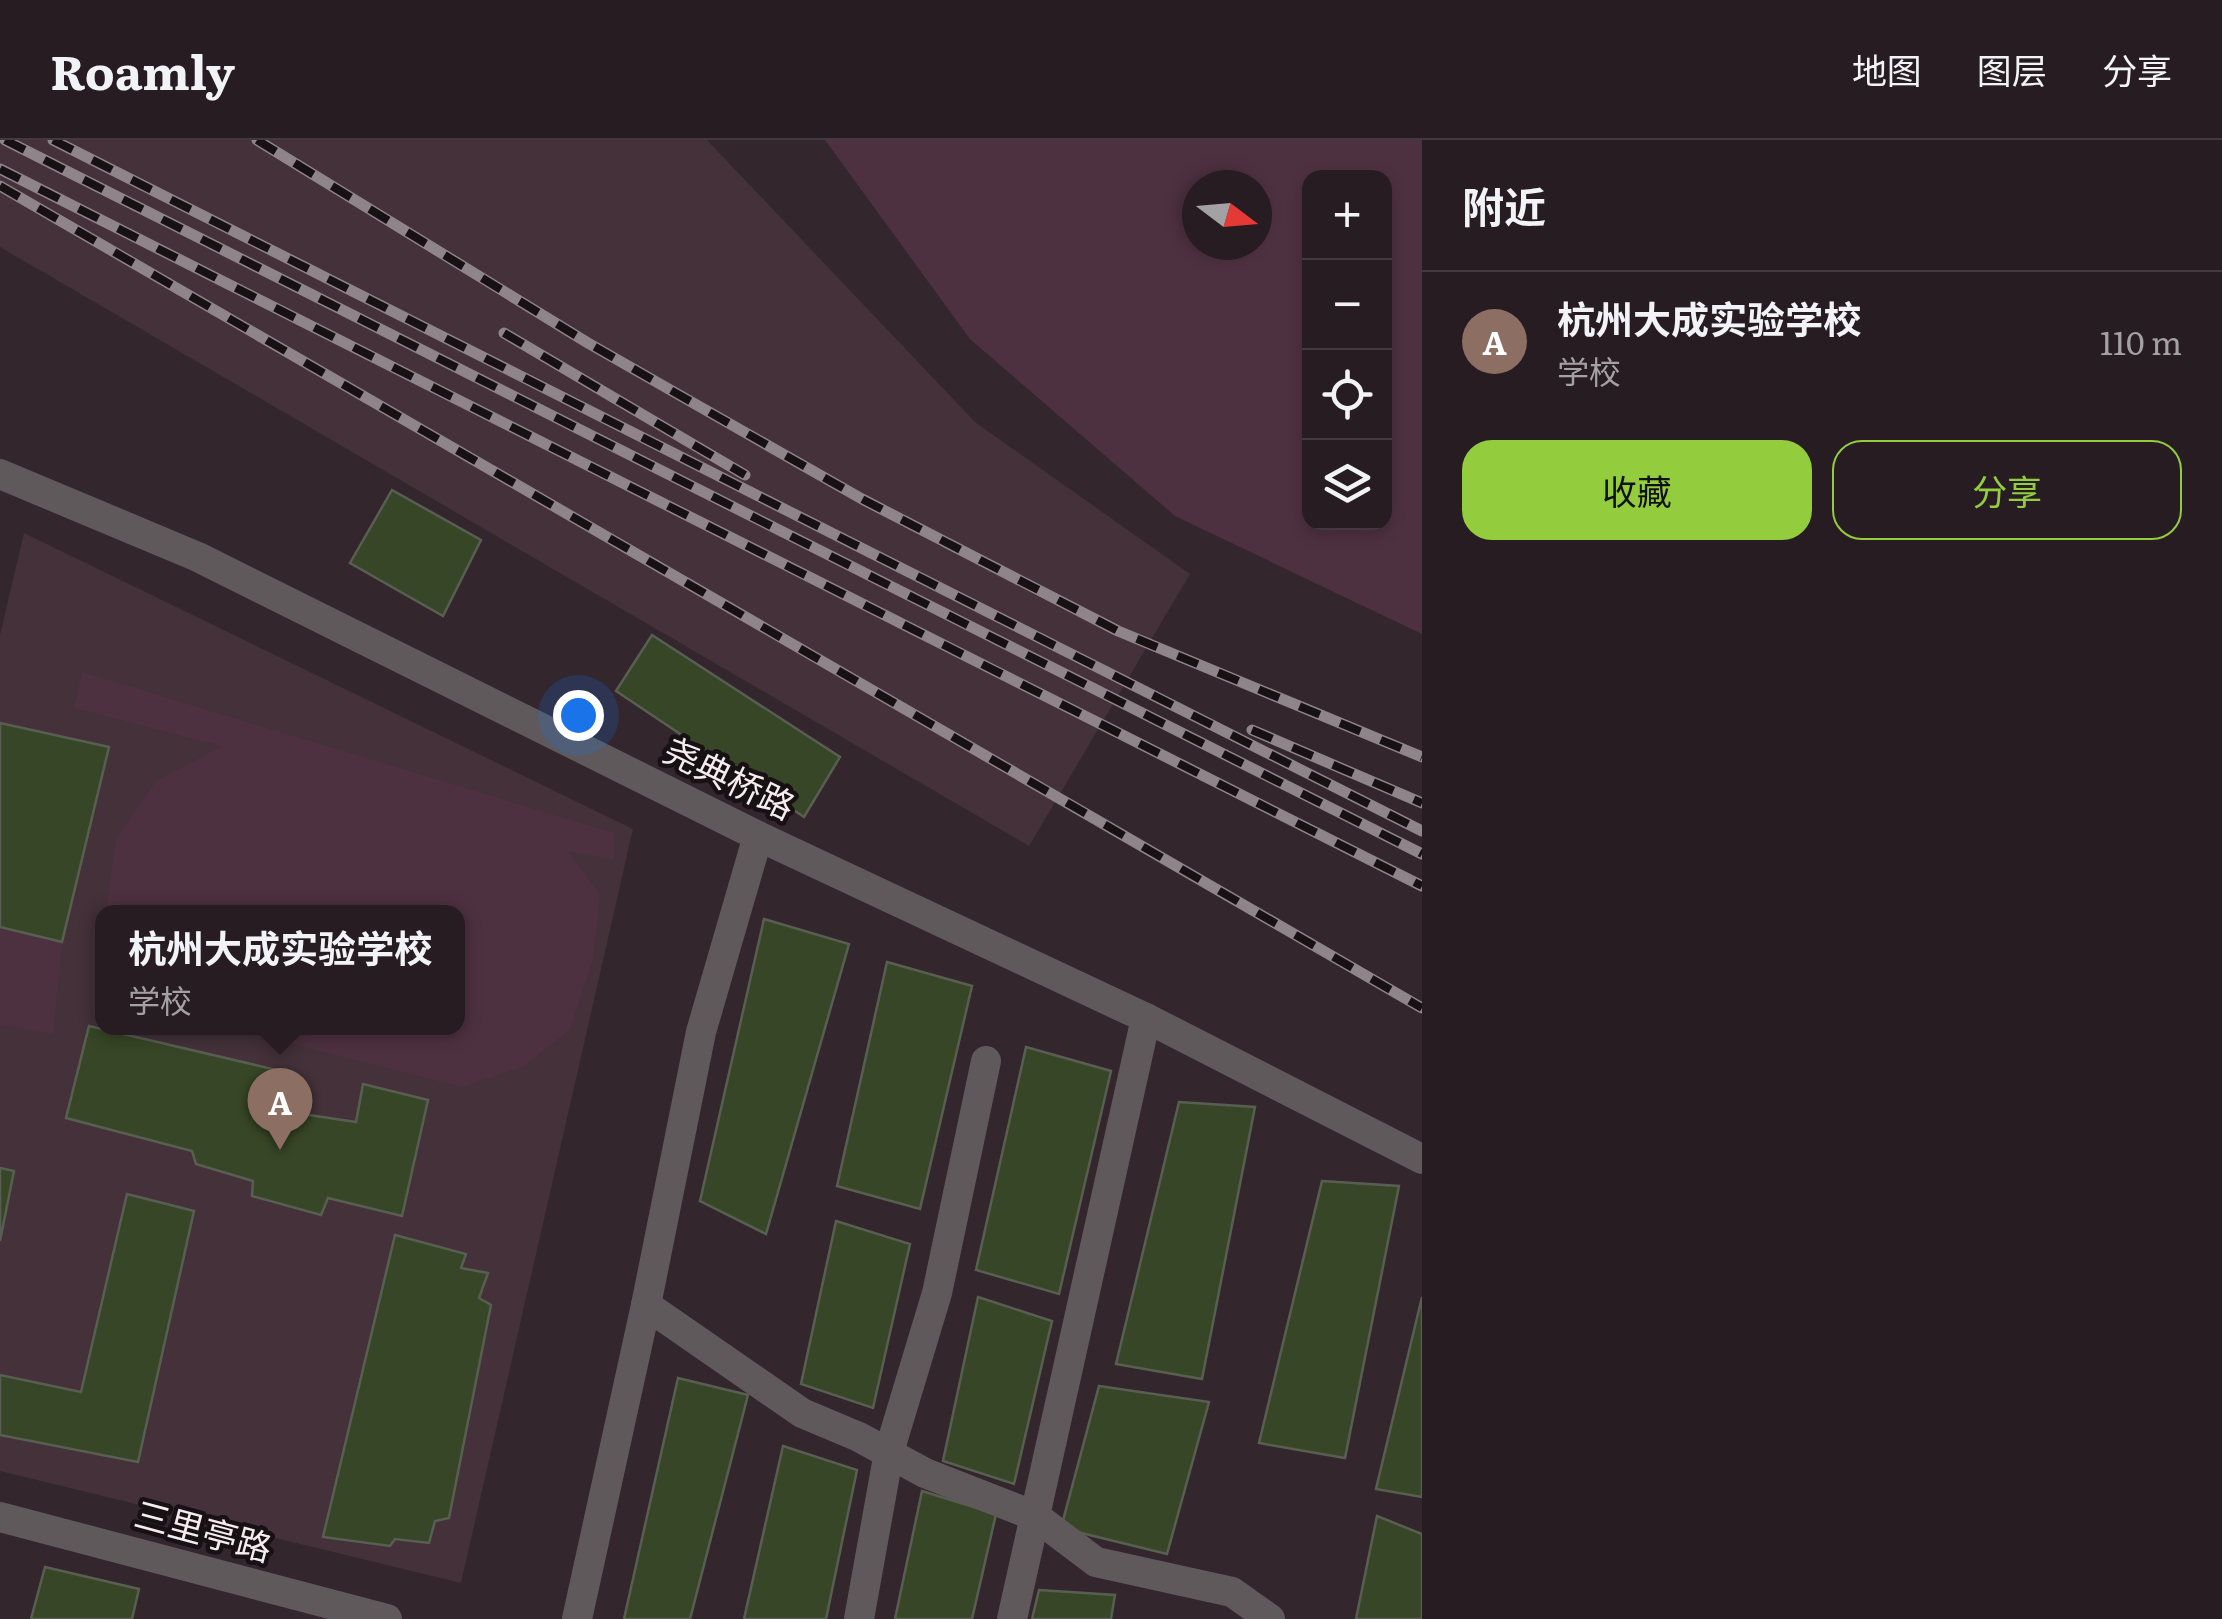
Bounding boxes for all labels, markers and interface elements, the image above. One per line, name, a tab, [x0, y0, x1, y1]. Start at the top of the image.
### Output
text: Roamly	[50, 34, 235, 105]
text: 地图	[1852, 43, 1922, 95]
text: 图层	[1977, 43, 2047, 95]
text: 分享	[2102, 43, 2172, 95]
north arrow	[1182, 170, 1272, 260]
map controls	[1302, 170, 1392, 530]
button: +	[1302, 170, 1392, 260]
text: 附近	[1462, 174, 1546, 236]
button: −	[1302, 260, 1392, 350]
text: 杭州大成实验学校	[1557, 289, 1861, 346]
text: A	[1482, 317, 1507, 365]
text: 110 m	[2100, 317, 2182, 365]
text: 学校	[1557, 346, 1621, 394]
button: locate	[1302, 350, 1392, 440]
button: layers	[1302, 440, 1392, 530]
button: 收藏	[1462, 440, 1812, 540]
button: 分享	[1832, 440, 2182, 540]
your location	[553, 690, 604, 741]
street label: 尧典桥路	[656, 722, 805, 830]
popup	[95, 905, 465, 1035]
text: 杭州大成实验学校	[128, 918, 432, 975]
text: 学校	[128, 975, 192, 1023]
pin: A	[248, 1068, 312, 1150]
street label: 三里亭路	[129, 1486, 278, 1572]

